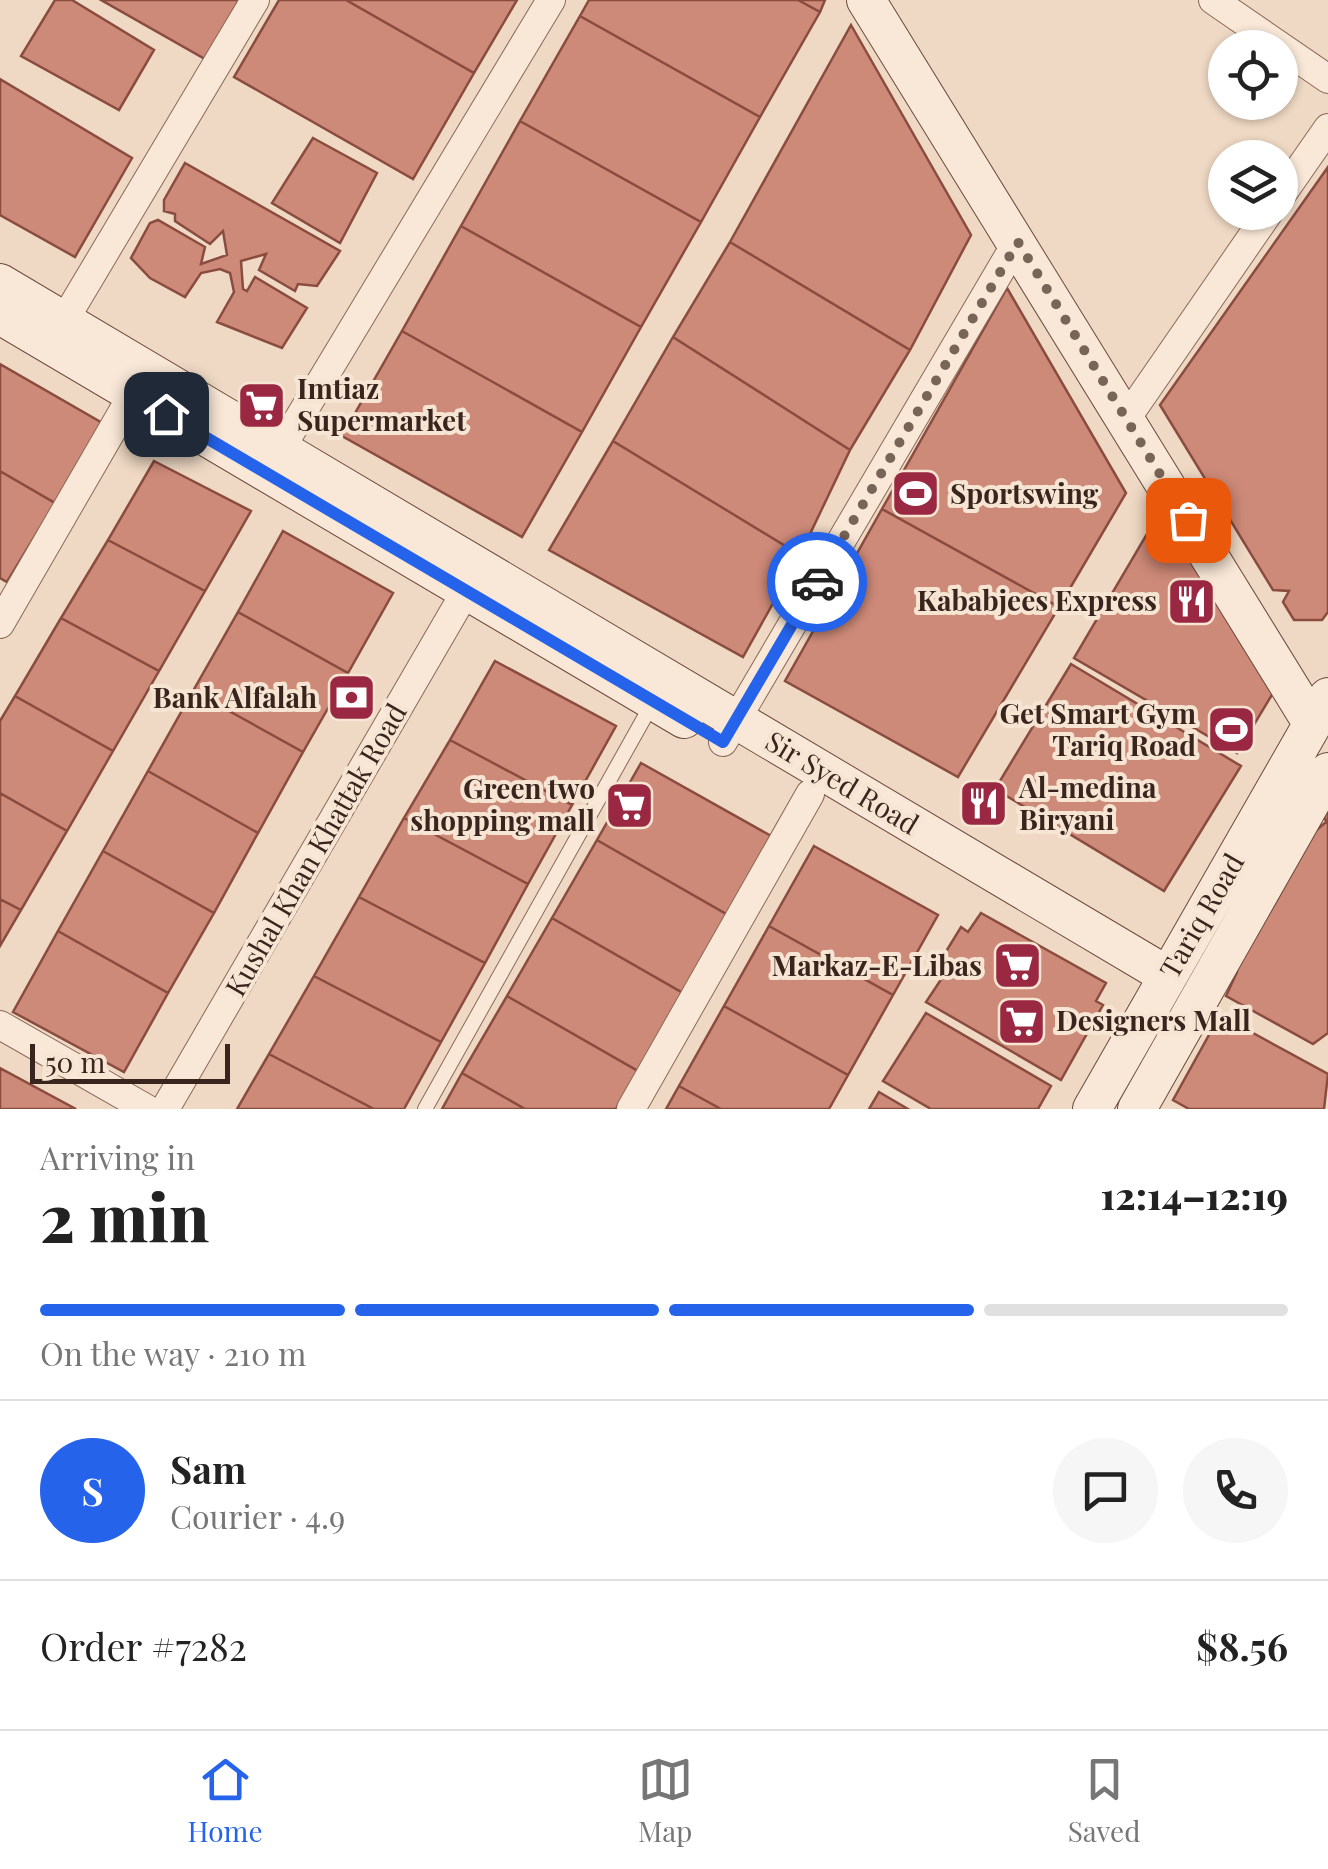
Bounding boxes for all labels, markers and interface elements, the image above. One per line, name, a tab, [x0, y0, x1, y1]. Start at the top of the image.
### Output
map controls	[1208, 30, 1298, 230]
button: locate	[1208, 30, 1298, 120]
button: layers	[1208, 140, 1298, 230]
place label: Imtiaz Supermarket	[297, 369, 466, 438]
pin	[124, 372, 209, 457]
supermarket icon: Imtiaz Supermarket	[236, 379, 288, 431]
icon: home	[139, 387, 194, 442]
sports icon: Sportswing	[889, 468, 941, 520]
place label: Sportswing	[950, 474, 1099, 511]
pin	[1146, 478, 1231, 563]
icon: bag	[1161, 493, 1216, 548]
courier	[767, 532, 867, 632]
icon: car	[790, 555, 845, 610]
restaurant icon: Kababjees Express	[1166, 575, 1218, 627]
place label: Kababjees Express	[917, 581, 1157, 618]
bank icon: Bank Alfalah	[326, 672, 378, 724]
place label: Bank Alfalah	[153, 678, 317, 715]
place label: Get Smart Gym Tariq Road	[999, 694, 1196, 763]
street label: Kushal Khan Khattak Road	[216, 696, 414, 1002]
sports icon: Get Smart Gym Tariq Road	[1205, 704, 1257, 756]
street label: Sir Syed Road	[759, 721, 926, 842]
place label: Al-medina Biryani	[1018, 768, 1157, 837]
place label: Green two shopping mall	[410, 769, 595, 838]
restaurant icon: Al-medina Biryani	[958, 778, 1010, 830]
supermarket icon: Green two shopping mall	[604, 779, 656, 831]
street label: Tariq Road	[1150, 846, 1251, 984]
supermarket icon: Markaz-E-Libas	[991, 940, 1043, 992]
place label: Markaz-E-Libas	[771, 946, 982, 983]
supermarket icon: Designers Mall	[995, 995, 1047, 1047]
place label: Designers Mall	[1056, 1001, 1251, 1038]
scale bar	[30, 1039, 230, 1084]
text: 50 m	[45, 1043, 105, 1080]
text: Arriving in	[40, 1135, 195, 1178]
text: 12:14–12:19	[1101, 1169, 1288, 1220]
text: 2 min	[40, 1172, 209, 1258]
text: On the way · 210 m	[40, 1331, 306, 1374]
button: chat	[1053, 1438, 1158, 1543]
button: phone	[1183, 1438, 1288, 1543]
text: Sam	[170, 1443, 246, 1494]
text: S	[81, 1465, 104, 1516]
text: Courier · 4.9	[170, 1494, 345, 1537]
text: Order #7282	[40, 1620, 247, 1671]
text: $8.56	[1196, 1620, 1288, 1671]
tab: Home	[188, 1752, 263, 1849]
tab: Map	[638, 1752, 693, 1849]
tab: Saved	[1068, 1752, 1140, 1849]

